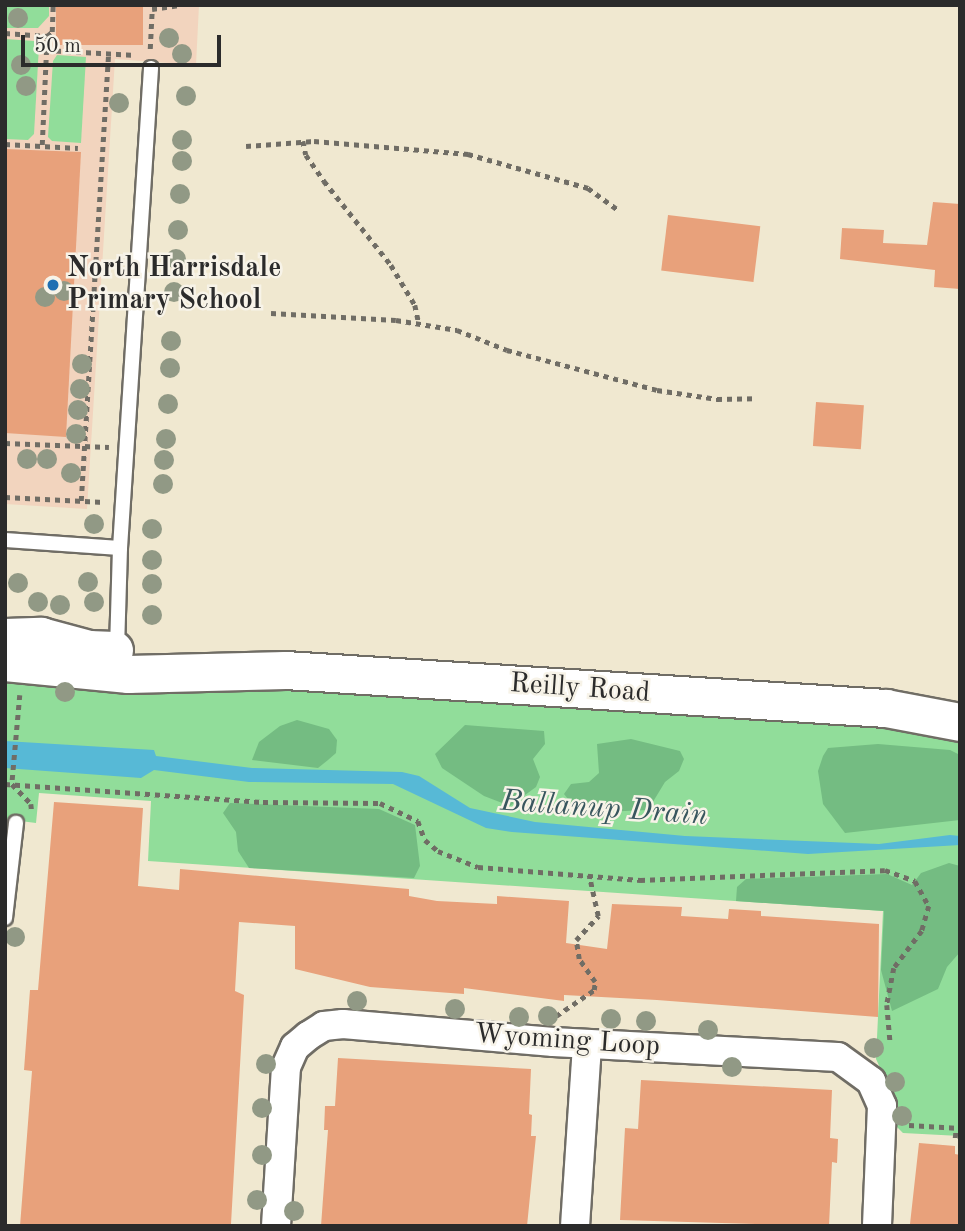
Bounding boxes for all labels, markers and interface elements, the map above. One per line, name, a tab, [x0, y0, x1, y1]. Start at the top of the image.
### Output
scale bar	[24, 21, 224, 65]
text: 50 m	[34, 36, 81, 57]
place label: North Harrisdale Primary School	[67, 252, 281, 318]
marker: North Harrisdale Primary School	[45, 277, 61, 293]
street label: Reilly Road	[509, 667, 651, 711]
water label: Ballanup Drain	[499, 784, 709, 834]
street label: Wyoming Loop	[473, 1018, 661, 1064]

